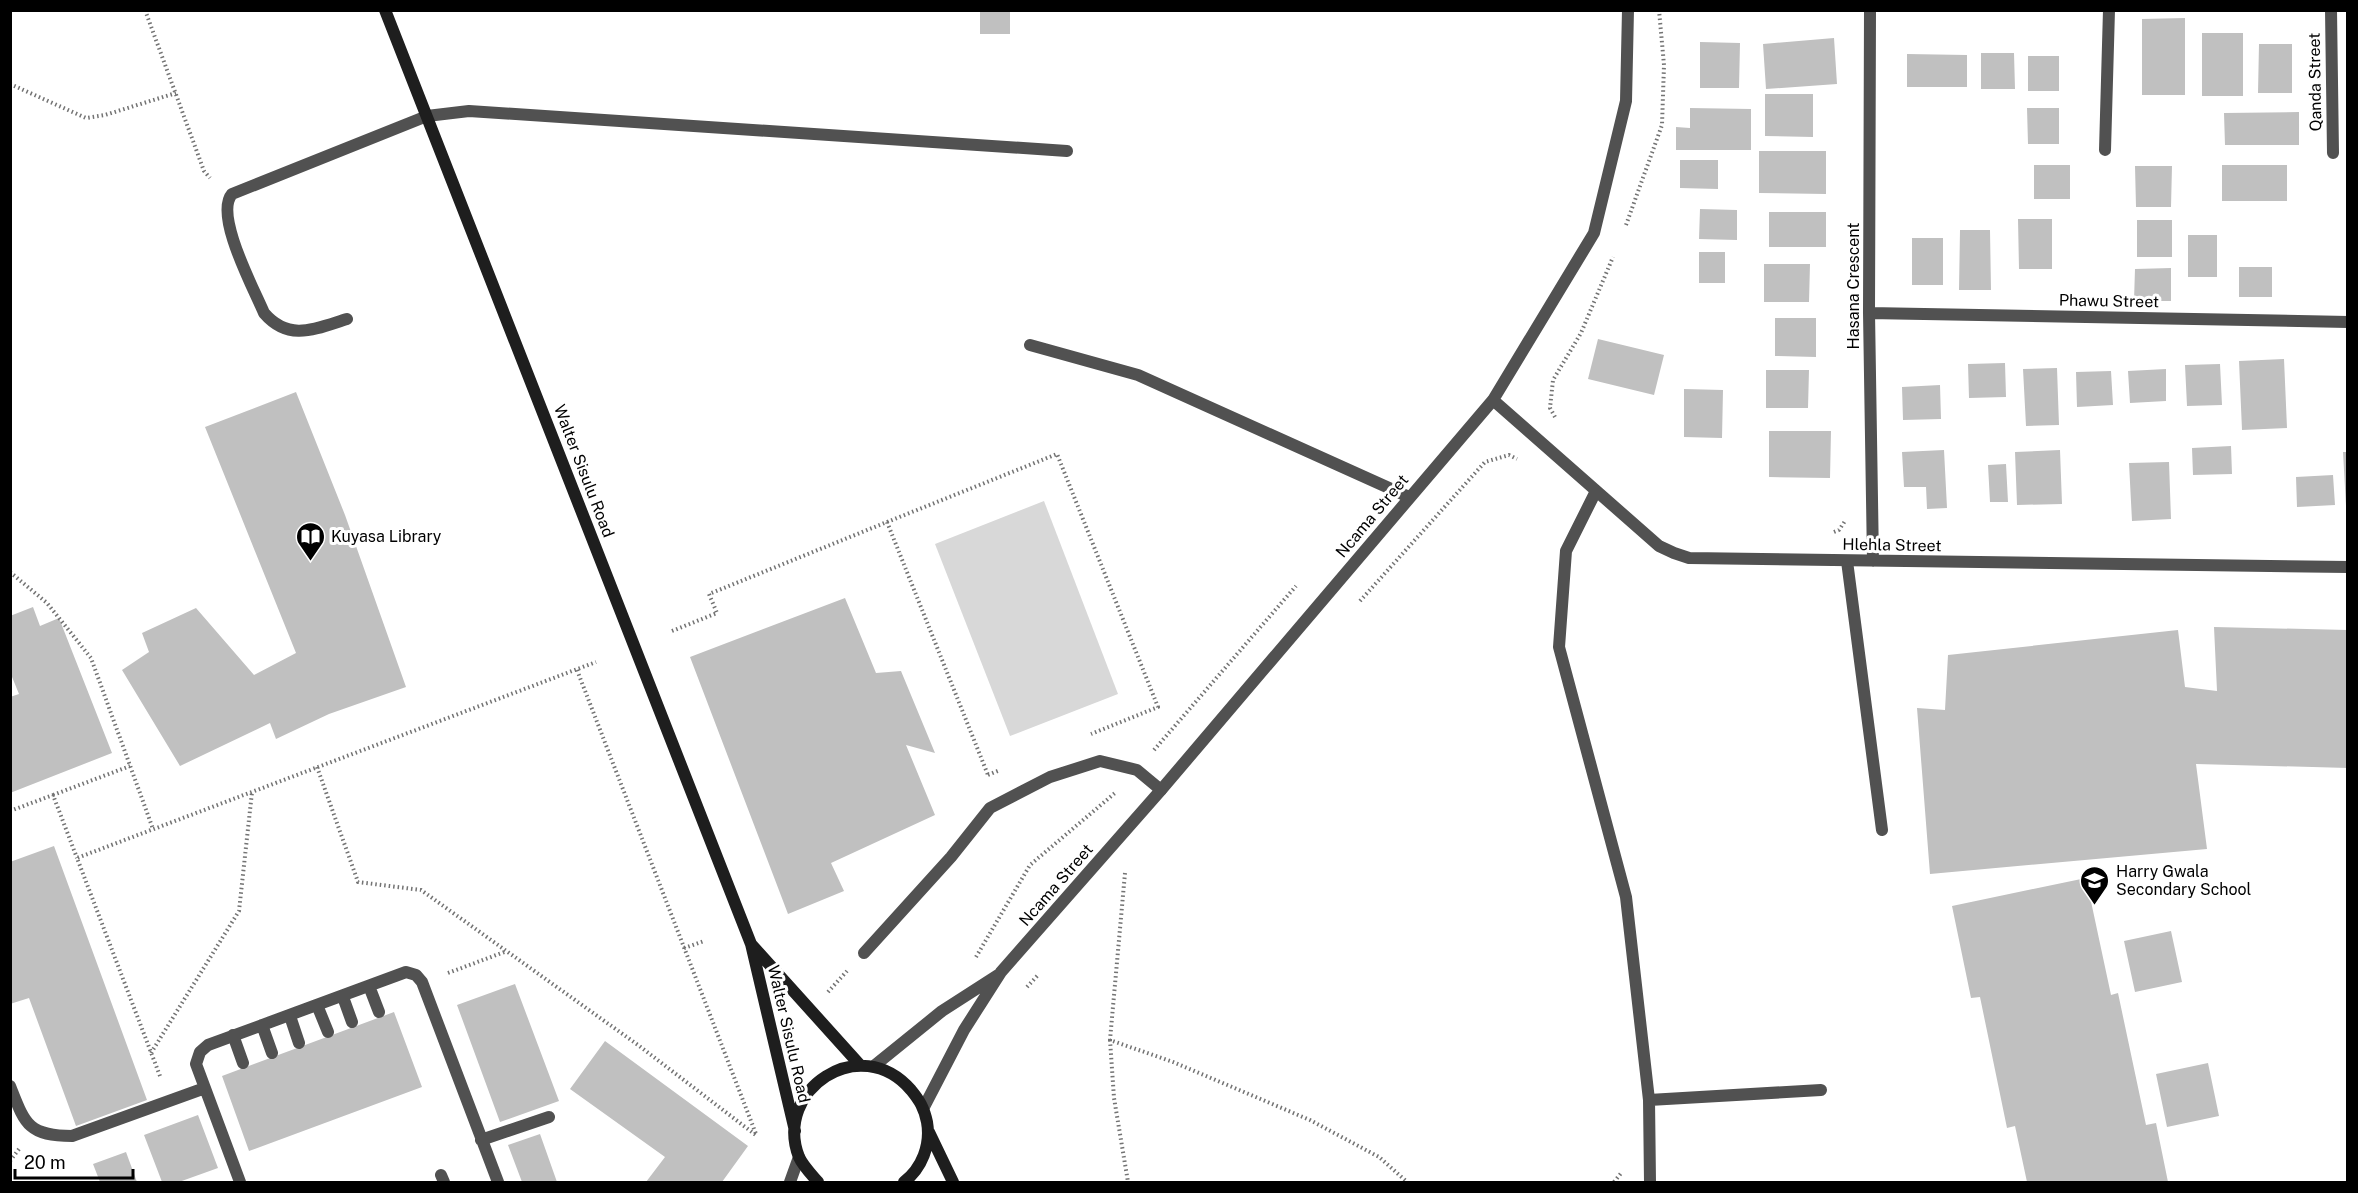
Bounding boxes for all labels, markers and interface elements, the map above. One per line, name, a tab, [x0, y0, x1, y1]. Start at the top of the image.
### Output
street label: Qanda Street	[2305, 32, 2325, 132]
street label: Hasana Crescent	[1844, 223, 1863, 349]
street label: Phawu Street	[2059, 291, 2159, 311]
street label: Walter Sisulu Road	[550, 402, 618, 540]
street label: Ncama Street	[1332, 471, 1412, 561]
library icon: Kuyasa Library	[294, 520, 326, 562]
place label: Kuyasa Library	[331, 527, 442, 546]
street label: Hlehla Street	[1842, 535, 1942, 555]
street label: Ncama Street	[1015, 840, 1097, 930]
place label: Harry Gwala Secondary School	[2116, 862, 2252, 899]
school or university icon: Harry Gwala Secondary School	[2079, 864, 2111, 906]
street label: Walter Sisulu Road	[764, 963, 814, 1105]
scale bar	[15, 1142, 134, 1180]
text: 20 m	[24, 1152, 66, 1173]

